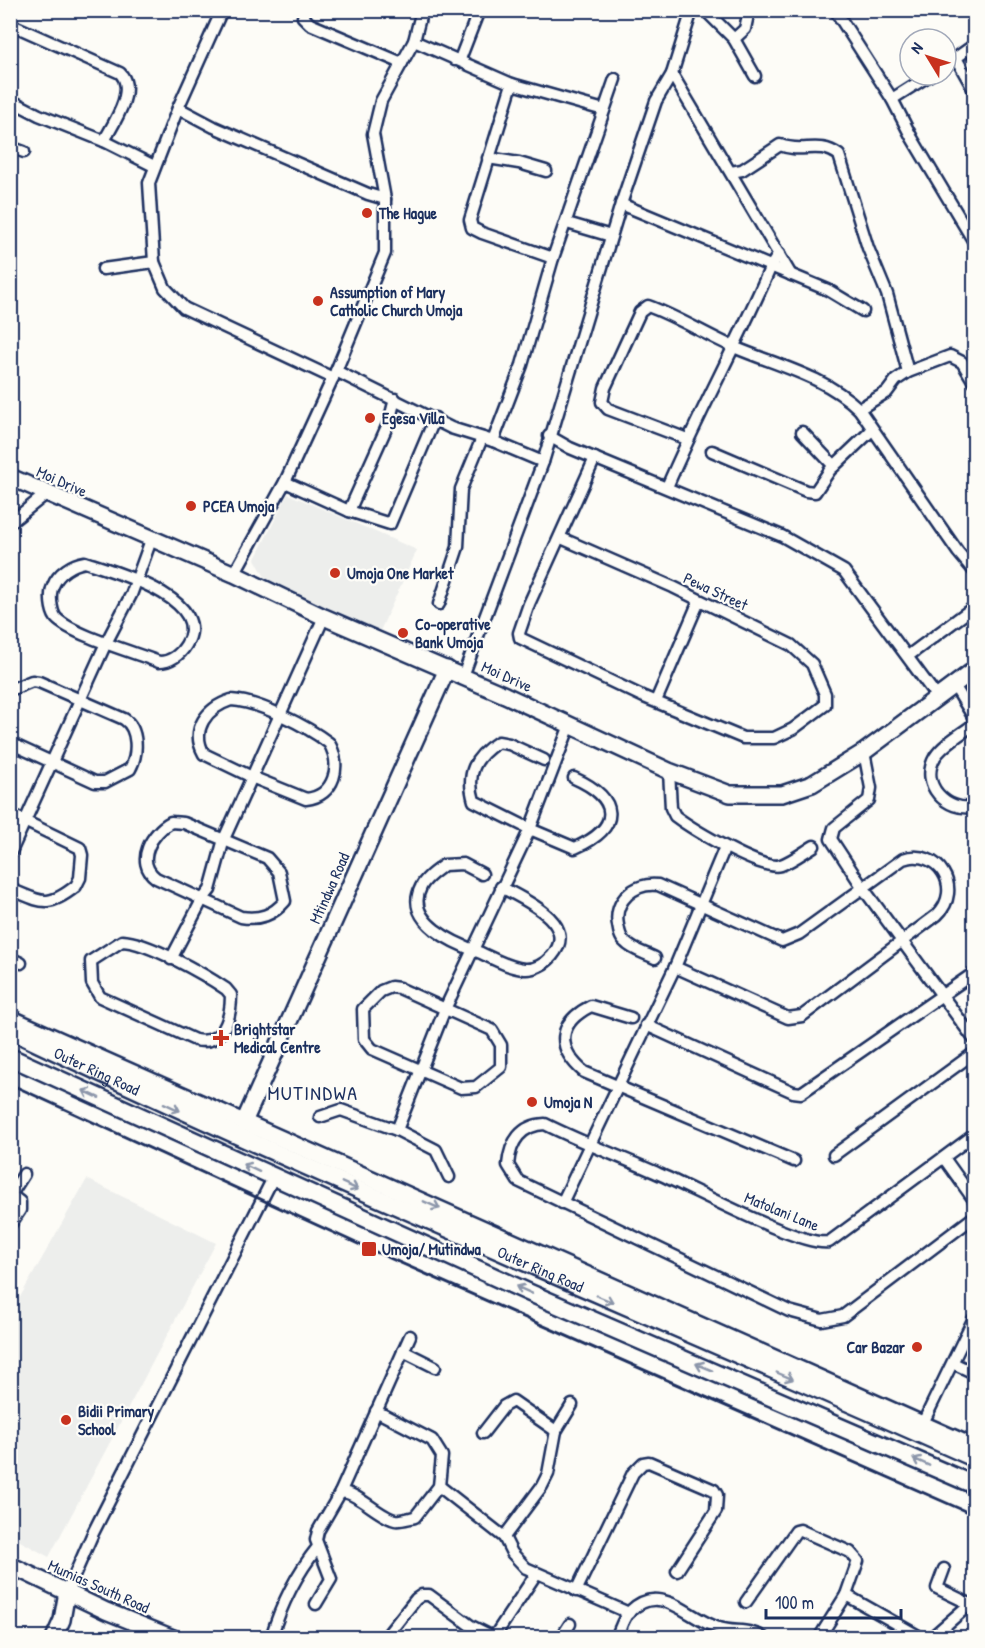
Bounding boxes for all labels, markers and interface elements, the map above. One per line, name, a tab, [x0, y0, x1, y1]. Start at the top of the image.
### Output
north arrow	[898, 27, 958, 87]
text: N	[905, 37, 928, 58]
place label: The Hague	[378, 202, 438, 225]
marker: The Hague	[360, 206, 374, 220]
place label: Assumption of Mary Catholic Church Umoja	[330, 281, 463, 321]
marker: Assumption of Mary Catholic Church Umoja	[311, 294, 325, 308]
place label: Egesa Villa	[382, 407, 445, 430]
marker: Egesa Villa	[363, 411, 377, 425]
street label: Moi Drive	[33, 460, 91, 502]
place label: PCEA Umoja	[203, 495, 275, 517]
marker: PCEA Umoja	[184, 499, 198, 513]
place label: Umoja One Market	[347, 562, 454, 584]
marker: Umoja One Market	[328, 566, 342, 580]
street label: Pewa Street	[680, 567, 752, 616]
place label: Co-operative Bank Umoja	[415, 613, 491, 653]
marker: Co-operative Bank Umoja	[396, 626, 410, 640]
street label: Moi Drive	[478, 655, 536, 697]
street label: Mtindwa Road	[304, 849, 354, 927]
place label: Brightstar Medical Centre	[234, 1018, 321, 1058]
marker: Brightstar Medical Centre	[212, 1029, 230, 1047]
street label: Outer Ring Road	[50, 1041, 143, 1100]
district label: MUTINDWA	[267, 1079, 359, 1106]
one-way arrow	[83, 1088, 101, 1100]
place label: Umoja N	[544, 1091, 593, 1113]
marker: Umoja N	[525, 1095, 539, 1109]
one-way arrow	[163, 1101, 181, 1113]
one-way arrow	[242, 1161, 260, 1173]
one-way arrow	[341, 1181, 359, 1192]
street label: Matolani Lane	[741, 1186, 823, 1236]
one-way arrow	[422, 1200, 440, 1211]
place label: Umoja/ Mutindwa	[382, 1238, 481, 1260]
marker: Umoja/ Mutindwa	[360, 1240, 378, 1258]
street label: Outer Ring Road	[494, 1241, 587, 1297]
one-way arrow	[516, 1284, 534, 1295]
one-way arrow	[596, 1294, 614, 1305]
place label: Car Bazar	[846, 1336, 906, 1358]
marker: Car Bazar	[910, 1340, 924, 1354]
one-way arrow	[695, 1361, 713, 1372]
one-way arrow	[775, 1371, 793, 1382]
place label: Bidii Primary School	[78, 1400, 155, 1440]
marker: Bidii Primary School	[59, 1413, 73, 1427]
one-way arrow	[912, 1456, 930, 1467]
street label: Mumias South Road	[45, 1554, 153, 1618]
scale bar	[766, 1582, 901, 1620]
text: 100 m	[775, 1590, 814, 1615]

